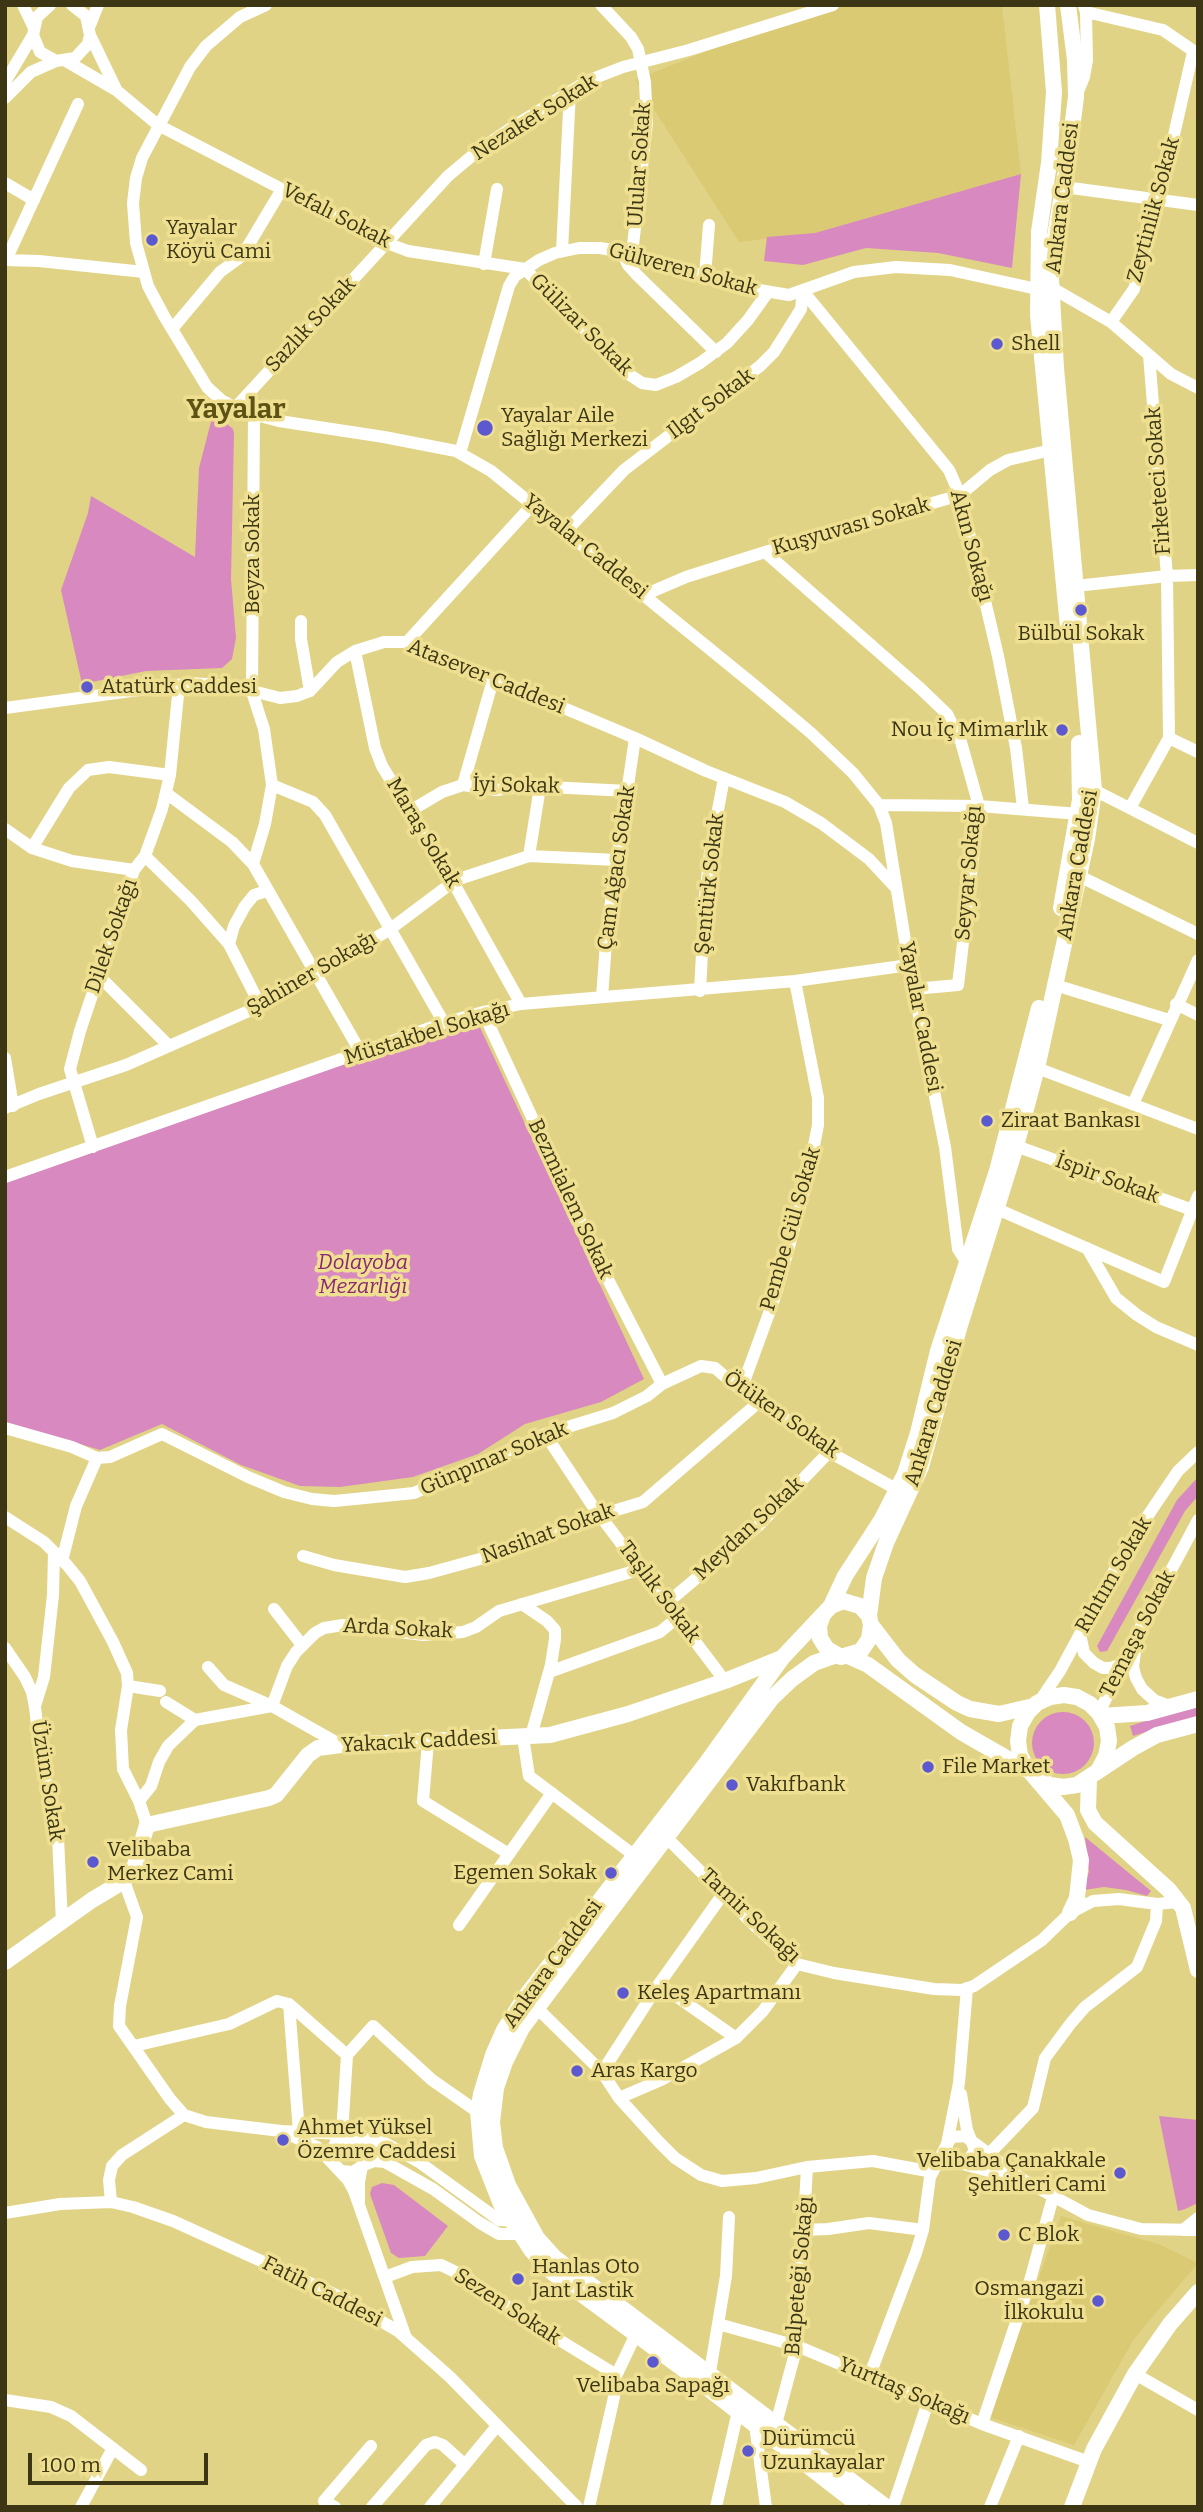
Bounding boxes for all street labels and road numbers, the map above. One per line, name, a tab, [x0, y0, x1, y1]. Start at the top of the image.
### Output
street label: Nezaket Sokak	[468, 69, 602, 167]
street label: Ulular Sokak	[623, 102, 657, 228]
street label: Ankara Caddesi	[1041, 121, 1085, 275]
street label: Zeytinlik Sokak	[1122, 134, 1186, 286]
street label: Vefalı Sokak	[277, 178, 395, 254]
street label: Gülveren Sokak	[606, 238, 760, 302]
street label: Gülizar Sokak	[524, 268, 638, 382]
street label: Sazlık Sokak	[260, 272, 362, 378]
street label: Ilgıt Sokak	[663, 363, 759, 445]
street label: Firketeci Sokak	[1141, 406, 1177, 556]
street label: Akın Sokağı	[944, 487, 998, 605]
street label: Yayalar Caddesi	[518, 489, 652, 605]
street label: Kuşyuvası Sokak	[769, 492, 933, 562]
street label: Beyza Sokak	[240, 494, 266, 614]
street label: Atasever Caddesi	[404, 634, 568, 720]
street label: İyi Sokak	[472, 773, 560, 799]
street label: Maraş Sokak	[380, 774, 466, 892]
street label: Çam Ağacı Sokak	[593, 784, 641, 952]
street label: Ankara Caddesi	[1052, 788, 1104, 942]
street label: Seyyar Sokağı	[951, 804, 987, 942]
street label: Şentürk Sokak	[690, 812, 730, 956]
street label: Dilek Sokağı	[81, 875, 143, 997]
street label: Şahiner Sokağı	[242, 927, 382, 1021]
street label: Yayalar Caddesi	[893, 940, 947, 1094]
street label: Müstakbel Sokağı	[342, 997, 512, 1071]
street label: Bezmialem Sokak	[522, 1115, 618, 1283]
street label: Pembe Gül Sokak	[756, 1144, 826, 1314]
street label: İspir Sokak	[1052, 1149, 1162, 1209]
street label: Ankara Caddesi	[900, 1337, 968, 1489]
street label: Ötüken Sokak	[718, 1366, 844, 1464]
street label: Günpınar Sokak	[417, 1417, 571, 1501]
street label: Meydan Sokak	[689, 1472, 809, 1586]
street label: Nasihat Sokak	[478, 1498, 618, 1570]
street label: Rıhtım Sokak	[1071, 1512, 1157, 1638]
street label: Taşlık Sokak	[613, 1536, 705, 1648]
street label: Temaşa Sokak	[1095, 1566, 1181, 1702]
street label: Arda Sokak	[342, 1614, 454, 1644]
street label: Üzüm Sokak	[25, 1719, 69, 1843]
street label: Yakacık Caddesi	[340, 1725, 498, 1759]
street label: Tamir Sokağı	[695, 1863, 805, 1969]
street label: Ankara Caddesi	[498, 1895, 608, 2033]
street label: Balpeteği Sokağı	[780, 2195, 820, 2357]
street label: Fatih Caddesi	[258, 2251, 386, 2333]
street label: Sezen Sokak	[449, 2263, 565, 2351]
street label: Yurttaş Sokağı	[834, 2352, 974, 2430]

